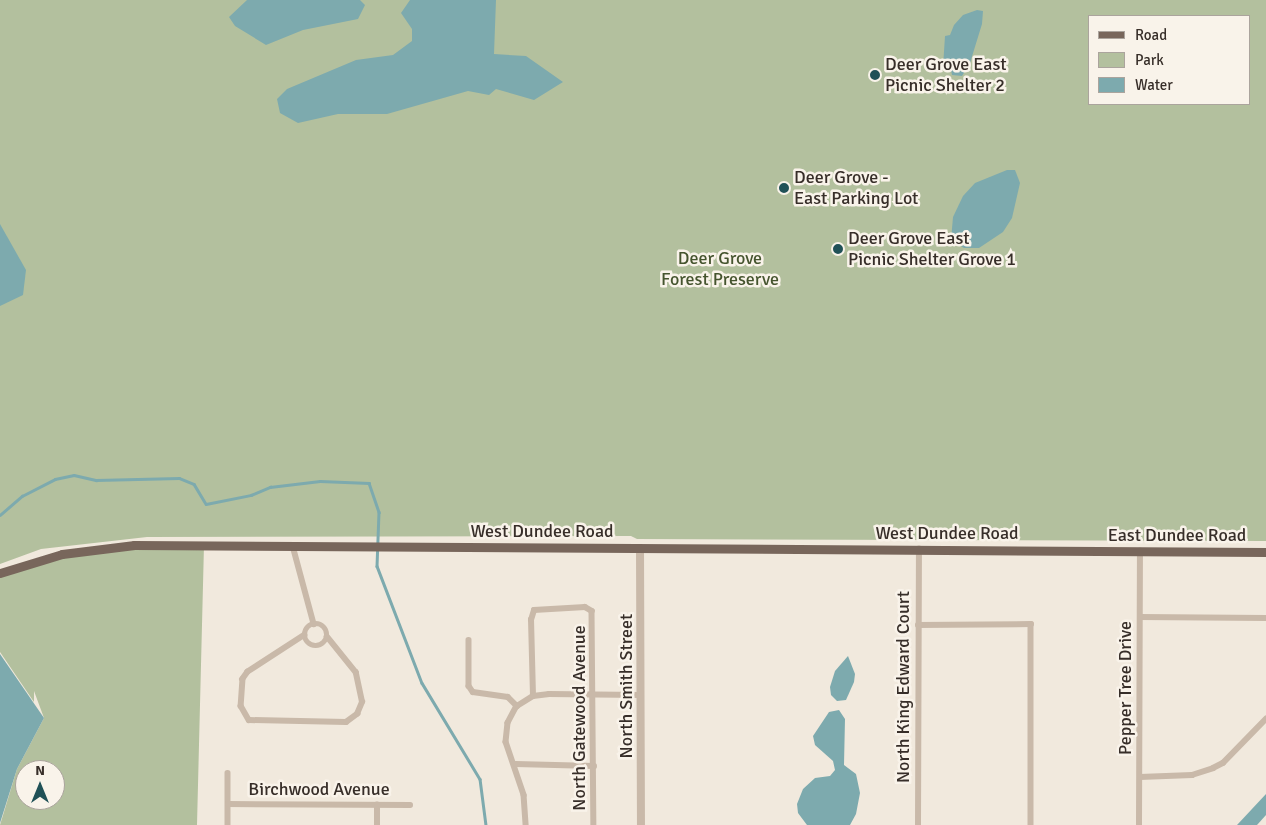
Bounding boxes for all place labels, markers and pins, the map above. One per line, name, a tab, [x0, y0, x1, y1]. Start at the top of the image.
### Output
place label: Deer Grove East Picnic Shelter 2	[885, 54, 1007, 96]
marker: Deer Grove East Picnic Shelter 2	[869, 69, 881, 81]
place label: Deer Grove - East Parking Lot	[794, 167, 918, 210]
marker: Deer Grove - East Parking Lot	[778, 182, 790, 194]
place label: Deer Grove East Picnic Shelter Grove 1	[848, 228, 1016, 270]
marker: Deer Grove East Picnic Shelter Grove 1	[832, 243, 844, 255]

